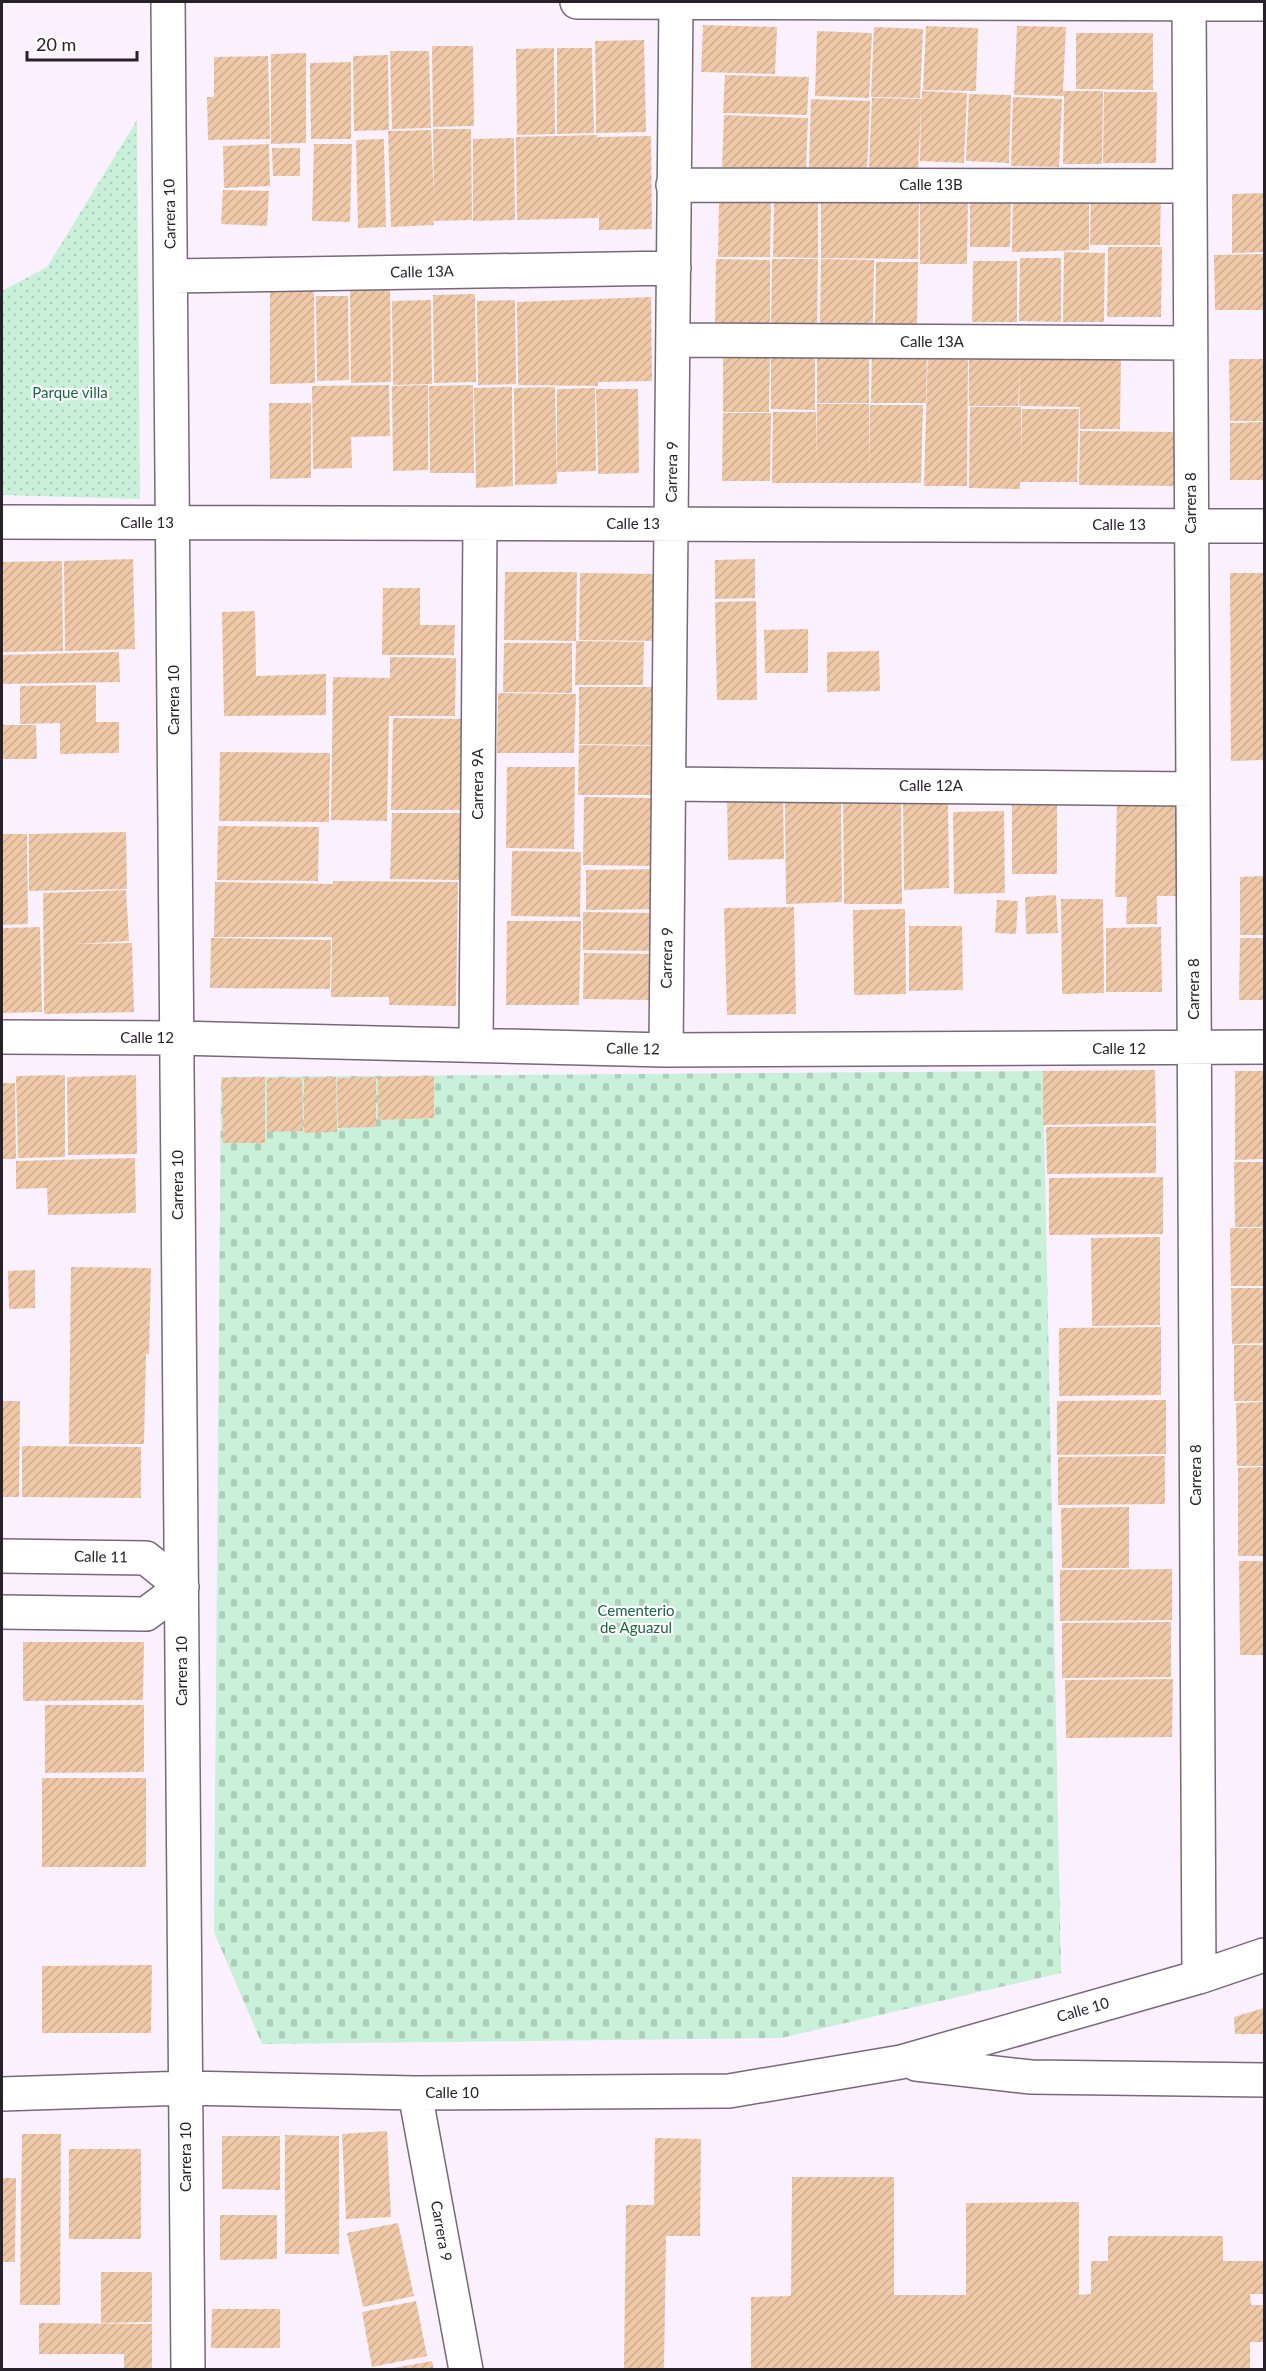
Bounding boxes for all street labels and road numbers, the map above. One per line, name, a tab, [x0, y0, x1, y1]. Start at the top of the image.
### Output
street label: Calle 13B	[899, 175, 963, 193]
street label: Carrera 10	[159, 179, 179, 249]
street label: Calle 13A	[390, 261, 455, 281]
street label: Calle 13A	[900, 332, 965, 350]
street label: Carrera 9	[661, 441, 681, 503]
street label: Carrera 8	[1181, 472, 1199, 534]
street label: Calle 13	[120, 513, 174, 531]
street label: Calle 13	[606, 514, 660, 532]
street label: Calle 13	[1092, 515, 1146, 533]
street label: Carrera 10	[164, 665, 182, 735]
street label: Carrera 9A	[468, 747, 486, 820]
street label: Calle 12A	[899, 776, 964, 794]
street label: Carrera 9	[656, 927, 676, 989]
street label: Carrera 8	[1184, 958, 1202, 1020]
street label: Calle 12	[120, 1028, 174, 1046]
street label: Calle 12	[606, 1039, 660, 1057]
street label: Calle 12	[1092, 1039, 1146, 1057]
street label: Carrera 10	[168, 1150, 186, 1220]
street label: Carrera 8	[1186, 1444, 1204, 1506]
street label: Calle 11	[74, 1547, 128, 1565]
street label: Carrera 10	[172, 1636, 190, 1706]
street label: Calle 10	[1054, 1993, 1111, 2025]
street label: Calle 10	[425, 2083, 479, 2101]
street label: Carrera 10	[176, 2122, 194, 2192]
street label: Carrera 9	[428, 2199, 456, 2263]

